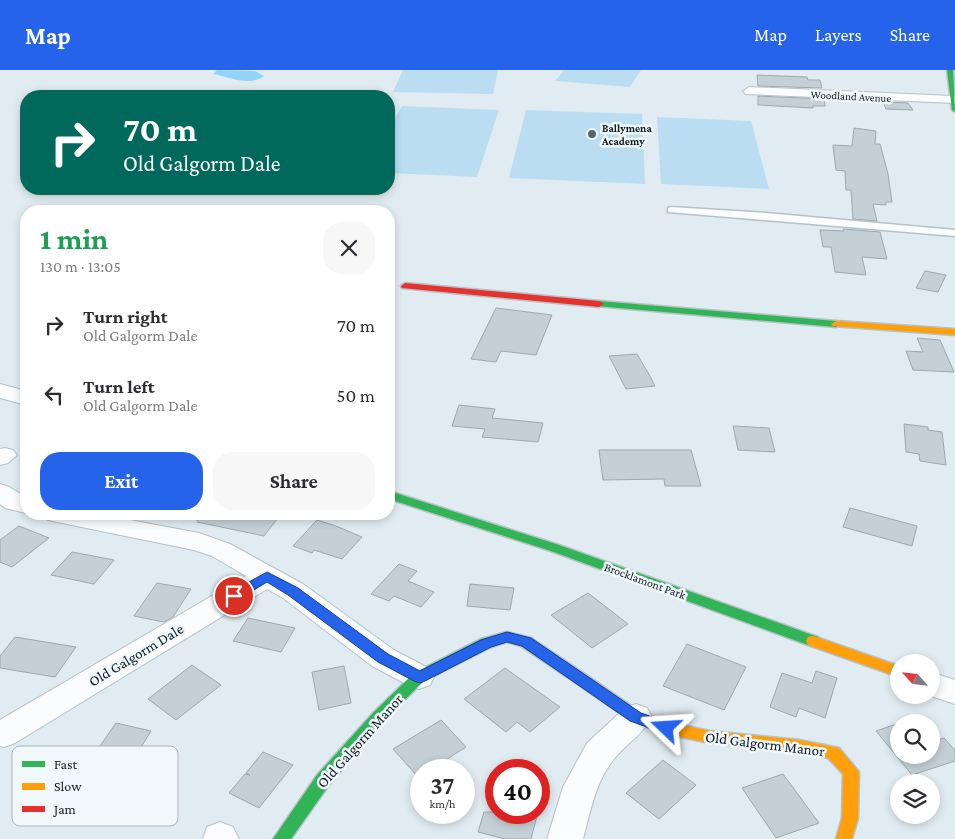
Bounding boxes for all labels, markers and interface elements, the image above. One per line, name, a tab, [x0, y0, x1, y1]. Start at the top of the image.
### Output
text: Map	[25, 22, 71, 49]
text: Map	[754, 25, 787, 45]
text: Layers	[815, 25, 862, 45]
text: Share	[890, 25, 930, 45]
street label: Woodland Avenue	[810, 88, 892, 104]
icon: right	[40, 110, 105, 175]
text: 70 m	[123, 110, 197, 149]
place label: Ballymena Academy	[601, 122, 652, 147]
marker: Ballymena Academy	[586, 128, 598, 140]
text: Old Galgorm Dale	[123, 151, 280, 176]
text: 1 min	[40, 222, 108, 255]
button: close	[323, 222, 375, 274]
text: 130 m · 13:05	[40, 258, 121, 275]
text: Turn right	[83, 306, 168, 327]
icon: right	[40, 311, 68, 339]
text: 70 m	[337, 315, 375, 336]
text: Old Galgorm Dale	[83, 327, 198, 344]
text: Turn left	[83, 376, 155, 397]
icon: left	[40, 381, 68, 409]
text: 50 m	[336, 385, 375, 406]
text: Old Galgorm Dale	[83, 397, 198, 414]
button: Exit	[40, 452, 203, 510]
button: Share	[213, 452, 375, 510]
street label: Brocklamont Park	[602, 560, 688, 602]
pin	[213, 575, 255, 617]
icon: arrive	[220, 582, 248, 610]
street label: Old Galgorm Dale	[86, 620, 187, 690]
north arrow	[890, 654, 940, 704]
map controls	[890, 654, 940, 824]
street label: Old Galgorm Manor	[314, 691, 407, 792]
position arrow	[639, 701, 691, 753]
button: search	[890, 714, 940, 764]
street label: Old Galgorm Manor	[704, 729, 826, 760]
legend	[12, 746, 178, 826]
text: Fast	[54, 756, 78, 772]
speed limit sign: 40	[485, 759, 550, 824]
text: 37	[431, 772, 454, 799]
button: layers	[890, 774, 940, 824]
text: Slow	[54, 778, 82, 794]
text: km/h	[430, 797, 455, 811]
text: Jam	[52, 801, 76, 817]

